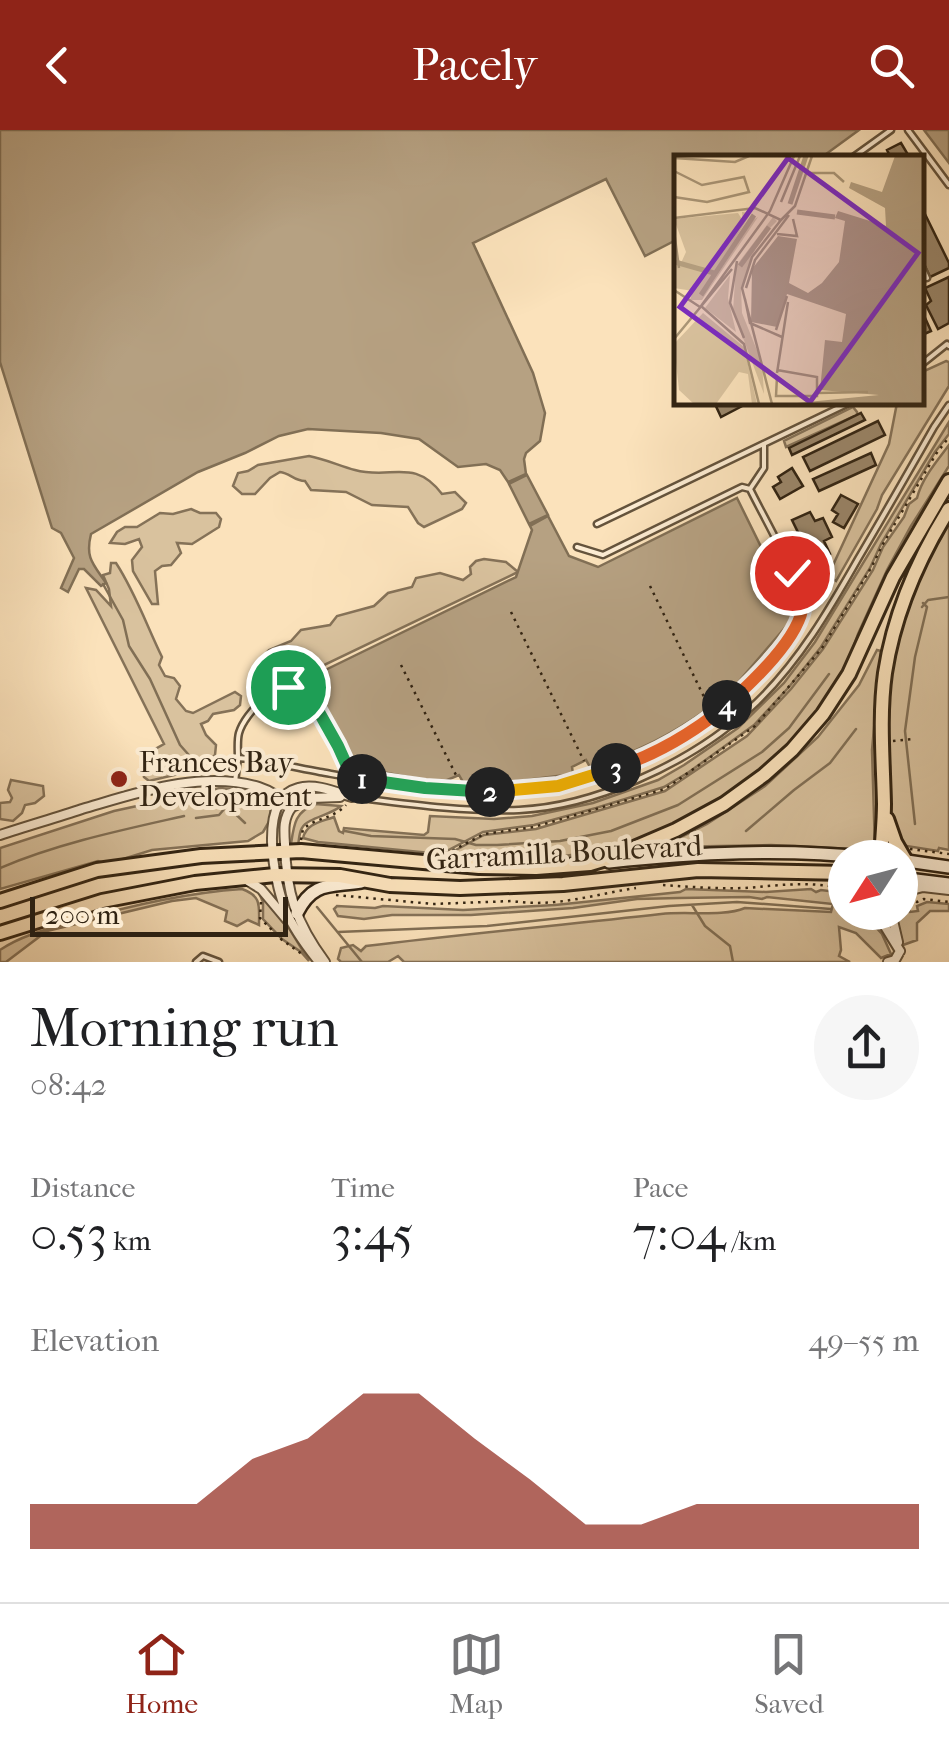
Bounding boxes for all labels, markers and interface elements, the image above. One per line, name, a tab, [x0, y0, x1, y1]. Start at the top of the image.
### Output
icon: back	[30, 38, 85, 93]
icon: search	[864, 38, 919, 93]
text: Pacely	[412, 39, 537, 92]
inset map	[674, 155, 924, 405]
pin	[750, 531, 835, 616]
icon: check	[765, 546, 820, 601]
pin	[246, 645, 331, 730]
icon: arrive	[261, 660, 316, 715]
pin: 4	[702, 680, 752, 730]
text: 4	[719, 688, 735, 721]
pin: 3	[591, 743, 641, 793]
place label: Frances Bay Development	[139, 745, 313, 814]
text: 3	[610, 751, 622, 784]
pin: 1	[337, 754, 387, 804]
text: 1	[357, 762, 367, 795]
pin: 2	[465, 767, 515, 817]
marker: Frances Bay Development	[108, 768, 130, 790]
text: 2	[483, 775, 497, 808]
street label: Garramilla Boulevard	[425, 828, 704, 878]
north arrow	[828, 840, 918, 930]
map controls	[828, 840, 918, 930]
scale bar	[30, 892, 288, 936]
text: 200 m	[45, 898, 120, 931]
button: share	[814, 995, 919, 1100]
text: Morning run	[30, 996, 338, 1060]
text: 08:42	[30, 1066, 107, 1103]
text: Distance	[30, 1171, 135, 1204]
text: Time	[331, 1171, 395, 1204]
text: Pace	[633, 1171, 688, 1204]
text: 0.53	[30, 1204, 107, 1263]
text: 3:45	[331, 1204, 414, 1263]
text: 7:04	[633, 1204, 725, 1263]
text: km	[107, 1224, 151, 1257]
text: /km	[725, 1224, 776, 1257]
text: Elevation	[30, 1322, 159, 1359]
text: 49–55 m	[808, 1322, 919, 1359]
tab: Home	[125, 1627, 198, 1720]
tab: Map	[449, 1627, 504, 1720]
tab: Saved	[754, 1627, 824, 1720]

